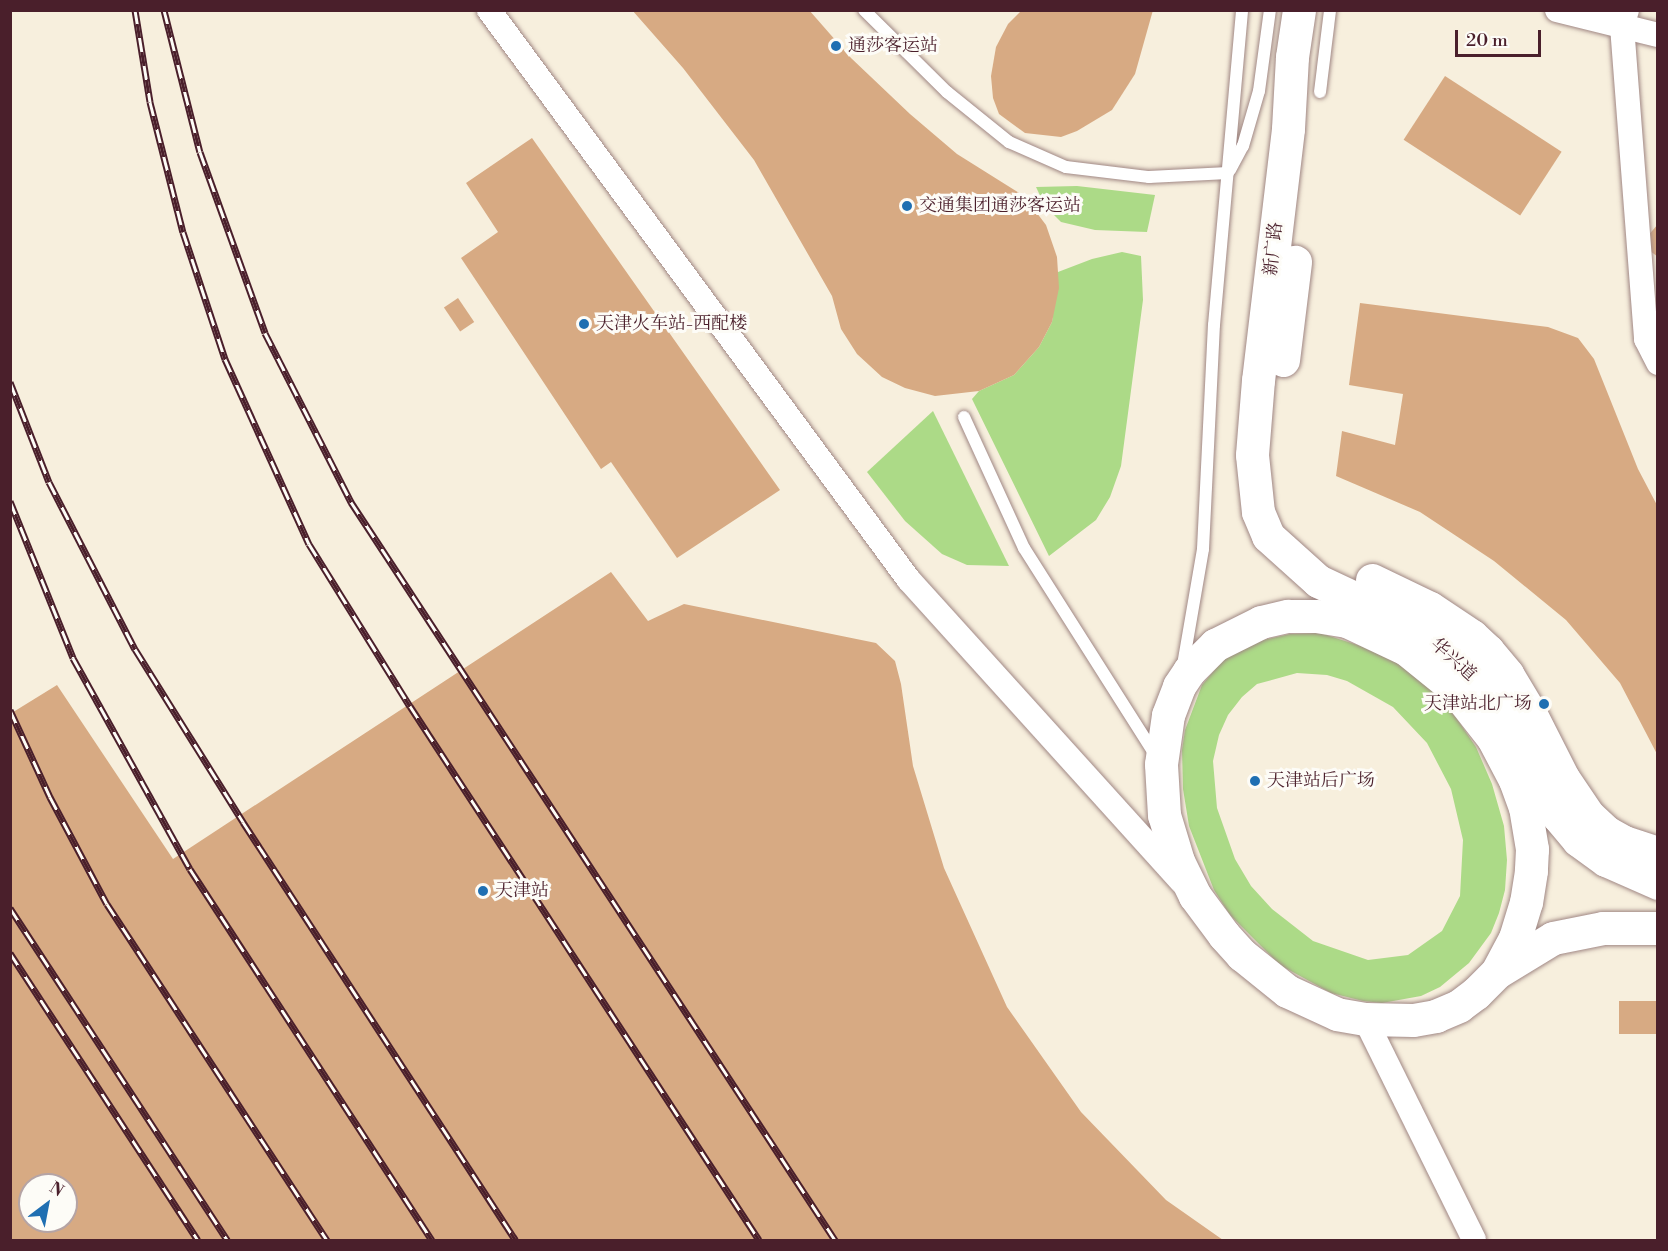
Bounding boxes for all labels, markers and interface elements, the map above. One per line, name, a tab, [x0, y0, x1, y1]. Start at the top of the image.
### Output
scale bar	[1458, 18, 1544, 56]
text: 20 m	[1466, 29, 1508, 52]
place label: 通莎客运站	[848, 35, 938, 57]
marker: 通莎客运站	[829, 39, 843, 53]
place label: 交通集团通莎客运站	[919, 195, 1081, 217]
marker: 交通集团通莎客运站	[900, 199, 914, 213]
street label: 新广路	[1260, 221, 1288, 277]
place label: 天津火车站-西配楼	[596, 313, 747, 335]
marker: 天津火车站-西配楼	[577, 317, 591, 331]
street label: 华兴道	[1426, 634, 1480, 686]
place label: 天津站北广场	[1424, 693, 1532, 715]
marker: 天津站北广场	[1537, 697, 1551, 711]
place label: 天津站后广场	[1267, 770, 1375, 792]
marker: 天津站后广场	[1248, 774, 1262, 788]
place label: 天津站	[495, 880, 549, 902]
marker: 天津站	[476, 884, 490, 898]
north arrow	[18, 1173, 78, 1233]
text: N	[46, 1178, 67, 1201]

